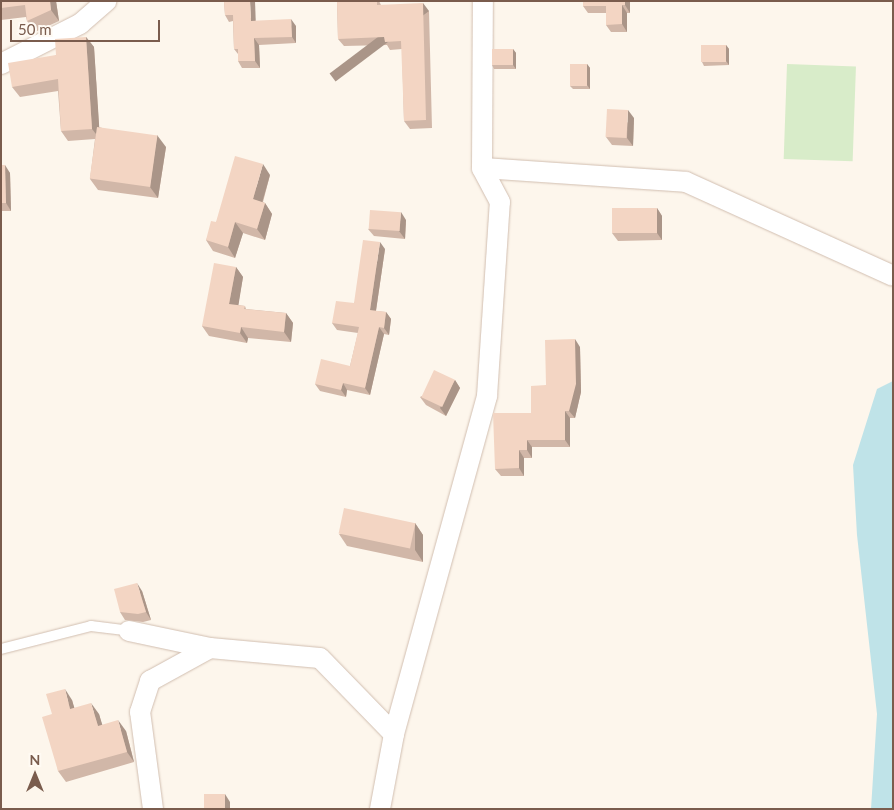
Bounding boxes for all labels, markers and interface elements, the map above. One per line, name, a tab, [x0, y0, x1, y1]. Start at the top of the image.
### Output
scale bar	[12, 10, 162, 42]
text: 50 m	[18, 20, 52, 38]
north arrow	[10, 750, 60, 800]
text: N	[30, 751, 40, 768]

